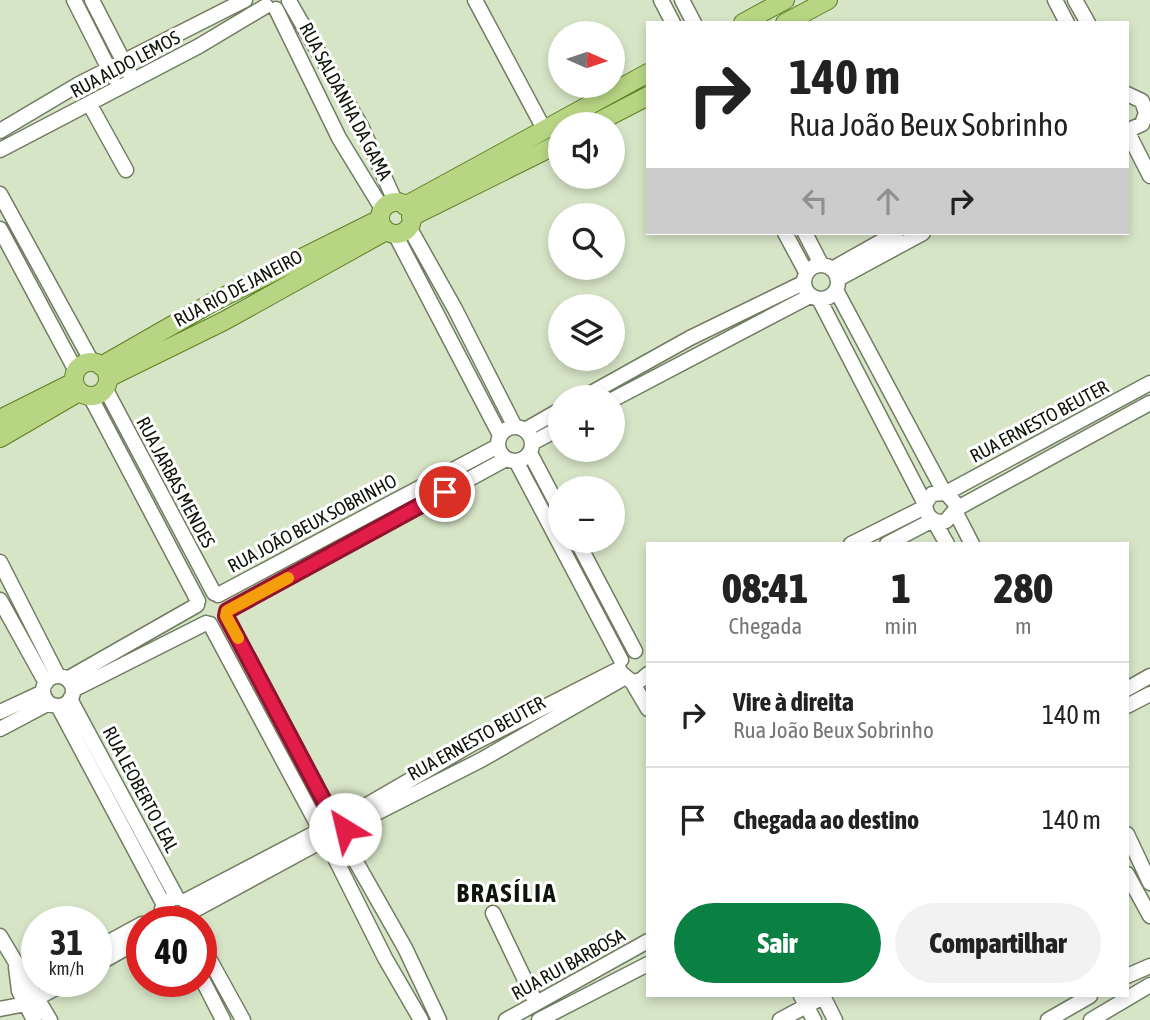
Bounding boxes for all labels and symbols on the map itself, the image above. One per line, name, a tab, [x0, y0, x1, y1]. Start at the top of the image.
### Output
street label: RUA SALDANHA DA GAMA	[295, 18, 397, 184]
north arrow	[548, 21, 625, 98]
street label: RUA ALDO LEMOS	[66, 26, 184, 102]
street label: RUA RIO DE JANEIRO	[170, 245, 306, 331]
street label: RUA ERNESTO BEUTER	[966, 375, 1112, 467]
street label: RUA JARBAS MENDES	[132, 413, 220, 551]
pin	[415, 462, 475, 522]
street label: RUA JOÃO BEUX SOBRINHO	[224, 469, 400, 577]
street label: RUA ERNESTO BEUTER	[404, 691, 549, 785]
street label: RUA LEOBERTO LEAL	[99, 722, 184, 856]
position arrow	[308, 792, 382, 866]
district label: BRASÍLIA	[456, 878, 558, 908]
speed limit sign: 40	[126, 906, 217, 997]
street label: RUA RUI BARBOSA	[508, 924, 629, 1004]

